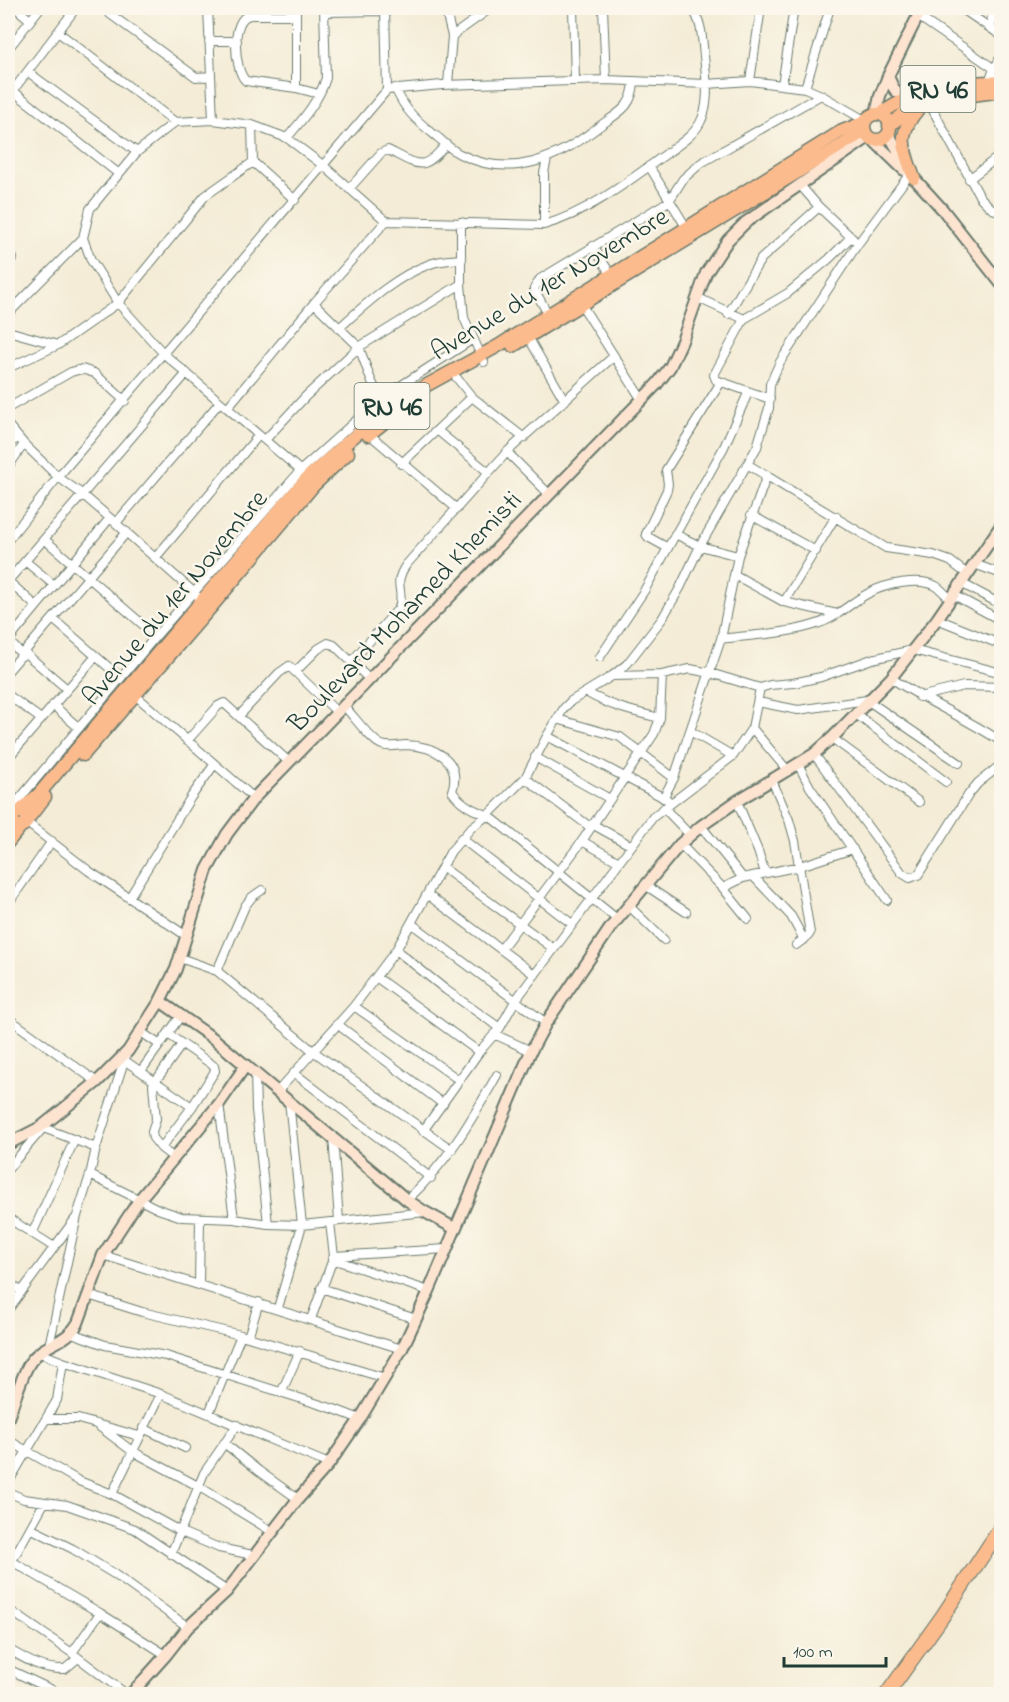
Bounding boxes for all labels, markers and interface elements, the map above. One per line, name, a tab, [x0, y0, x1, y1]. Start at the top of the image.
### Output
road number: RN 46	[900, 66, 976, 112]
street label: Avenue du 1er Novembre	[424, 198, 678, 372]
road number: RN 46	[354, 383, 430, 429]
street label: Avenue du 1er Novembre	[74, 481, 279, 715]
street label: Boulevard Mohamed Khemisti	[279, 483, 532, 743]
scale bar	[784, 1630, 886, 1668]
text: 100 m	[793, 1640, 833, 1666]

